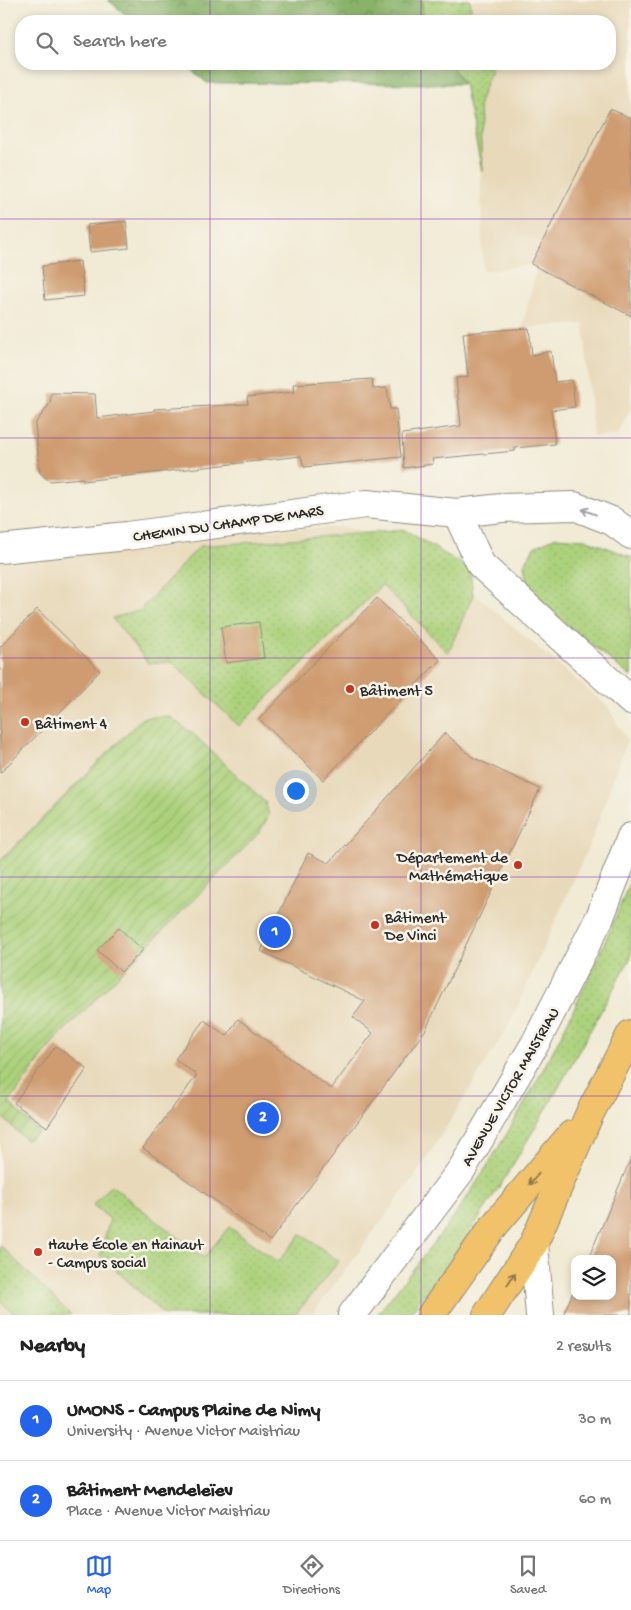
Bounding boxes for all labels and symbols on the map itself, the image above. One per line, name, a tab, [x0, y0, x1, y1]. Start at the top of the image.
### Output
street label: CHEMIN DU CHAMP DE MARS	[132, 503, 325, 548]
one-way arrow	[581, 507, 597, 516]
marker: Bâtiment 5	[344, 683, 356, 695]
place label: Bâtiment 5	[359, 683, 433, 702]
marker: Bâtiment 4	[19, 716, 31, 728]
place label: Bâtiment 4	[34, 716, 108, 735]
your location	[283, 778, 309, 804]
place label: Département de Mathématique	[396, 850, 509, 887]
marker: Département de Mathématique	[512, 859, 524, 871]
place label: Bâtiment De Vinci	[384, 910, 447, 947]
pin: 1	[259, 913, 291, 951]
marker: Bâtiment De Vinci	[369, 919, 381, 931]
street label: AVENUE VICTOR MAISTRIAU	[459, 1005, 565, 1170]
pin: 2	[247, 1099, 279, 1137]
one-way arrow	[528, 1172, 540, 1185]
place label: Haute École en Hainaut - Campus social	[48, 1237, 205, 1274]
marker: Haute École en Hainaut - Campus social	[32, 1246, 44, 1258]
one-way arrow	[506, 1272, 516, 1286]

